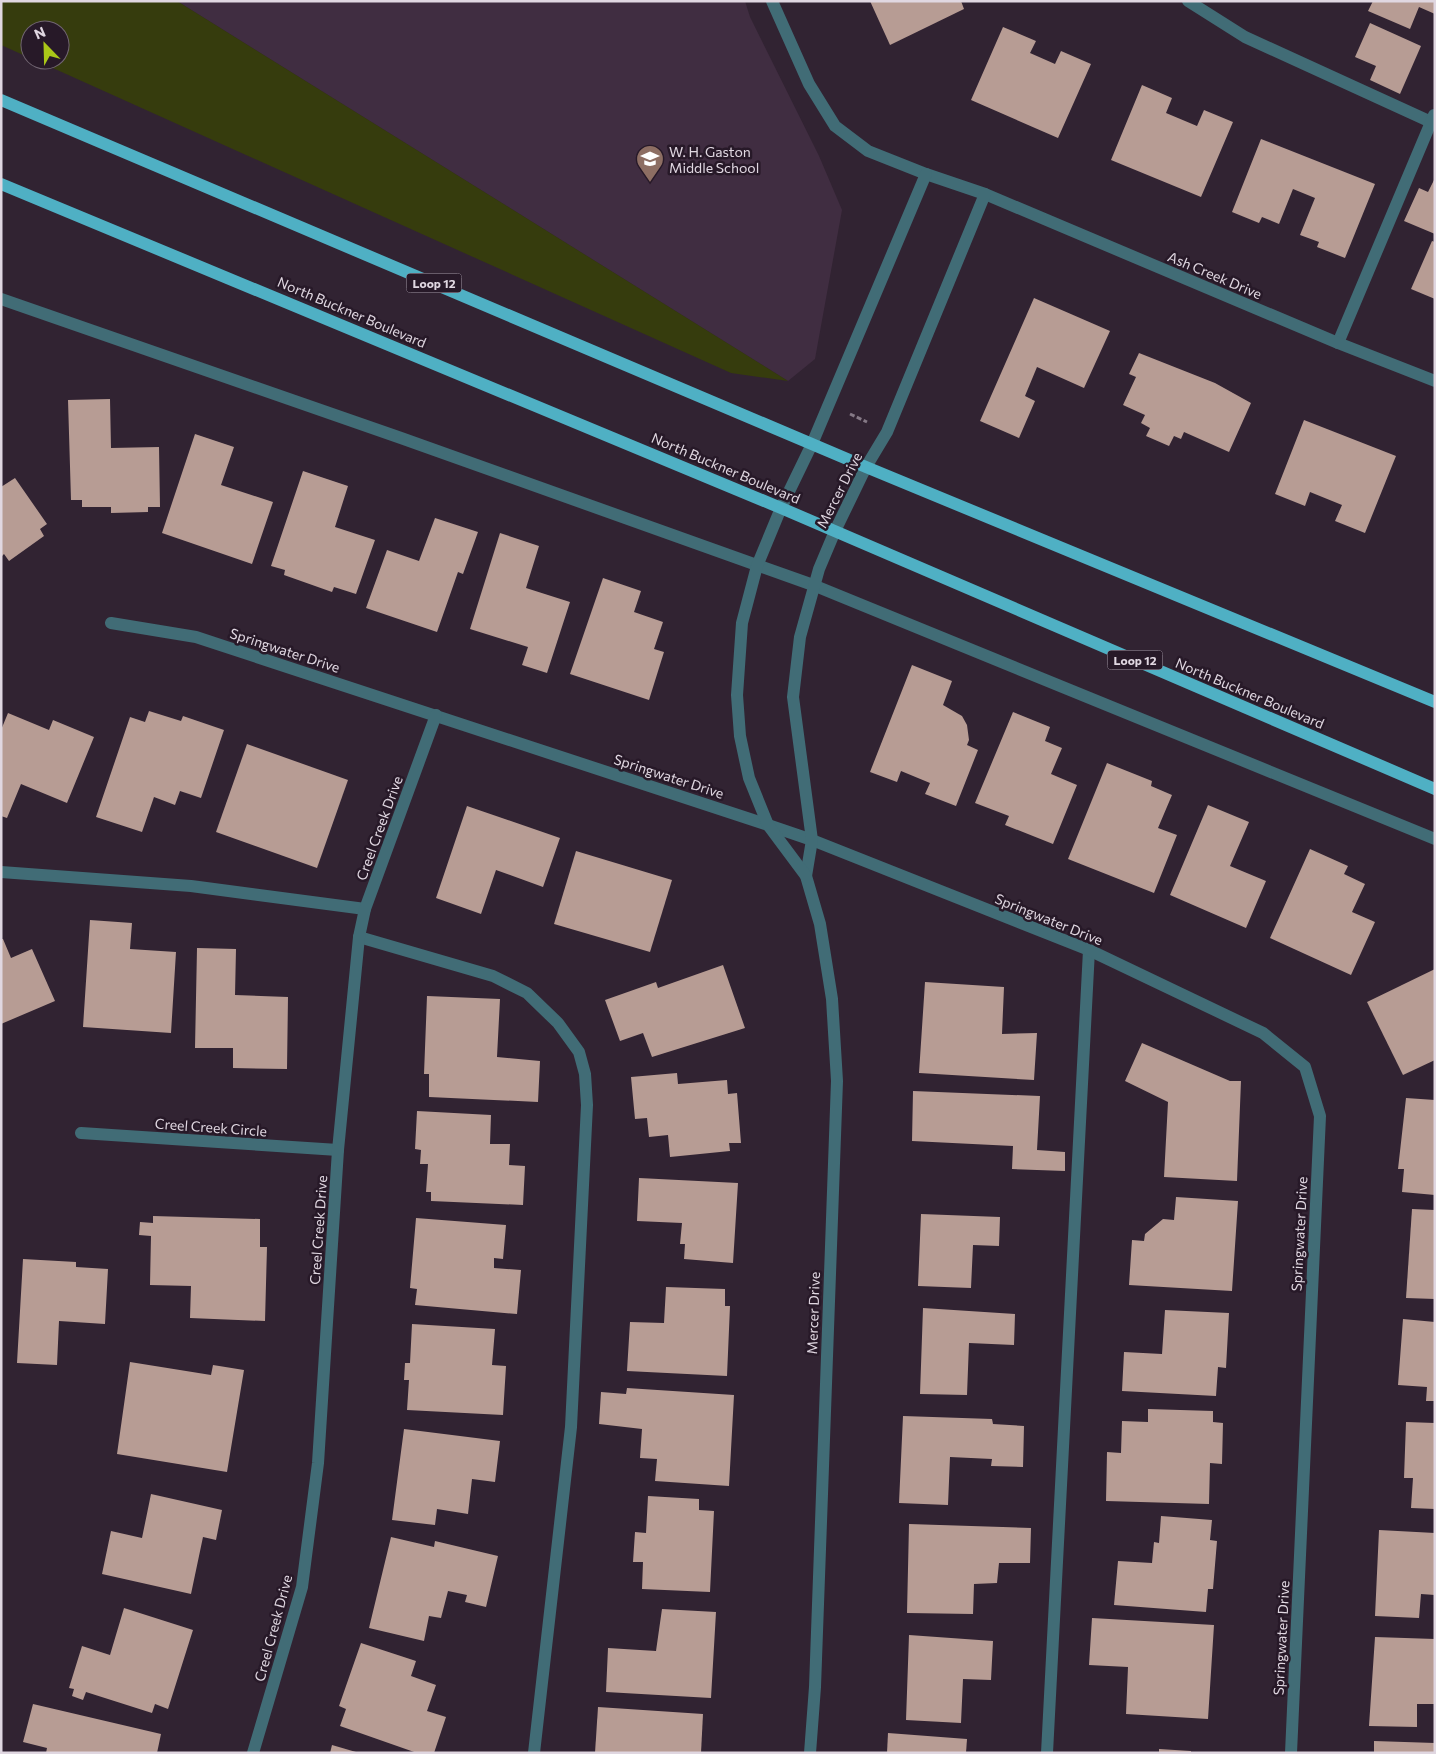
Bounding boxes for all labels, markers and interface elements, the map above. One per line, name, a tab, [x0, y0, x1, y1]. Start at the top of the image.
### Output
north arrow	[20, 20, 70, 70]
text: N	[32, 23, 48, 42]
place label: W. H. Gaston Middle School	[669, 143, 759, 176]
school or university icon: W. H. Gaston Middle School	[635, 144, 665, 183]
street label: Ash Creek Drive	[1165, 248, 1265, 302]
street label: North Buckner Boulevard	[275, 273, 429, 351]
road number: Loop 12	[406, 274, 462, 292]
street label: North Buckner Boulevard	[649, 429, 803, 507]
street label: Mercer Drive	[813, 449, 865, 531]
street label: Springwater Drive	[228, 624, 342, 676]
road number: Loop 12	[1108, 650, 1162, 670]
street label: North Buckner Boulevard	[1173, 654, 1327, 732]
street label: Springwater Drive	[612, 750, 726, 802]
street label: Creel Creek Drive	[352, 774, 406, 882]
street label: Springwater Drive	[993, 890, 1105, 948]
street label: Creel Creek Circle	[154, 1115, 268, 1139]
street label: Creel Creek Drive	[306, 1175, 330, 1285]
street label: Springwater Drive	[1288, 1176, 1310, 1292]
street label: Mercer Drive	[803, 1271, 823, 1355]
street label: Creel Creek Drive	[251, 1573, 295, 1683]
street label: Springwater Drive	[1270, 1580, 1292, 1696]

